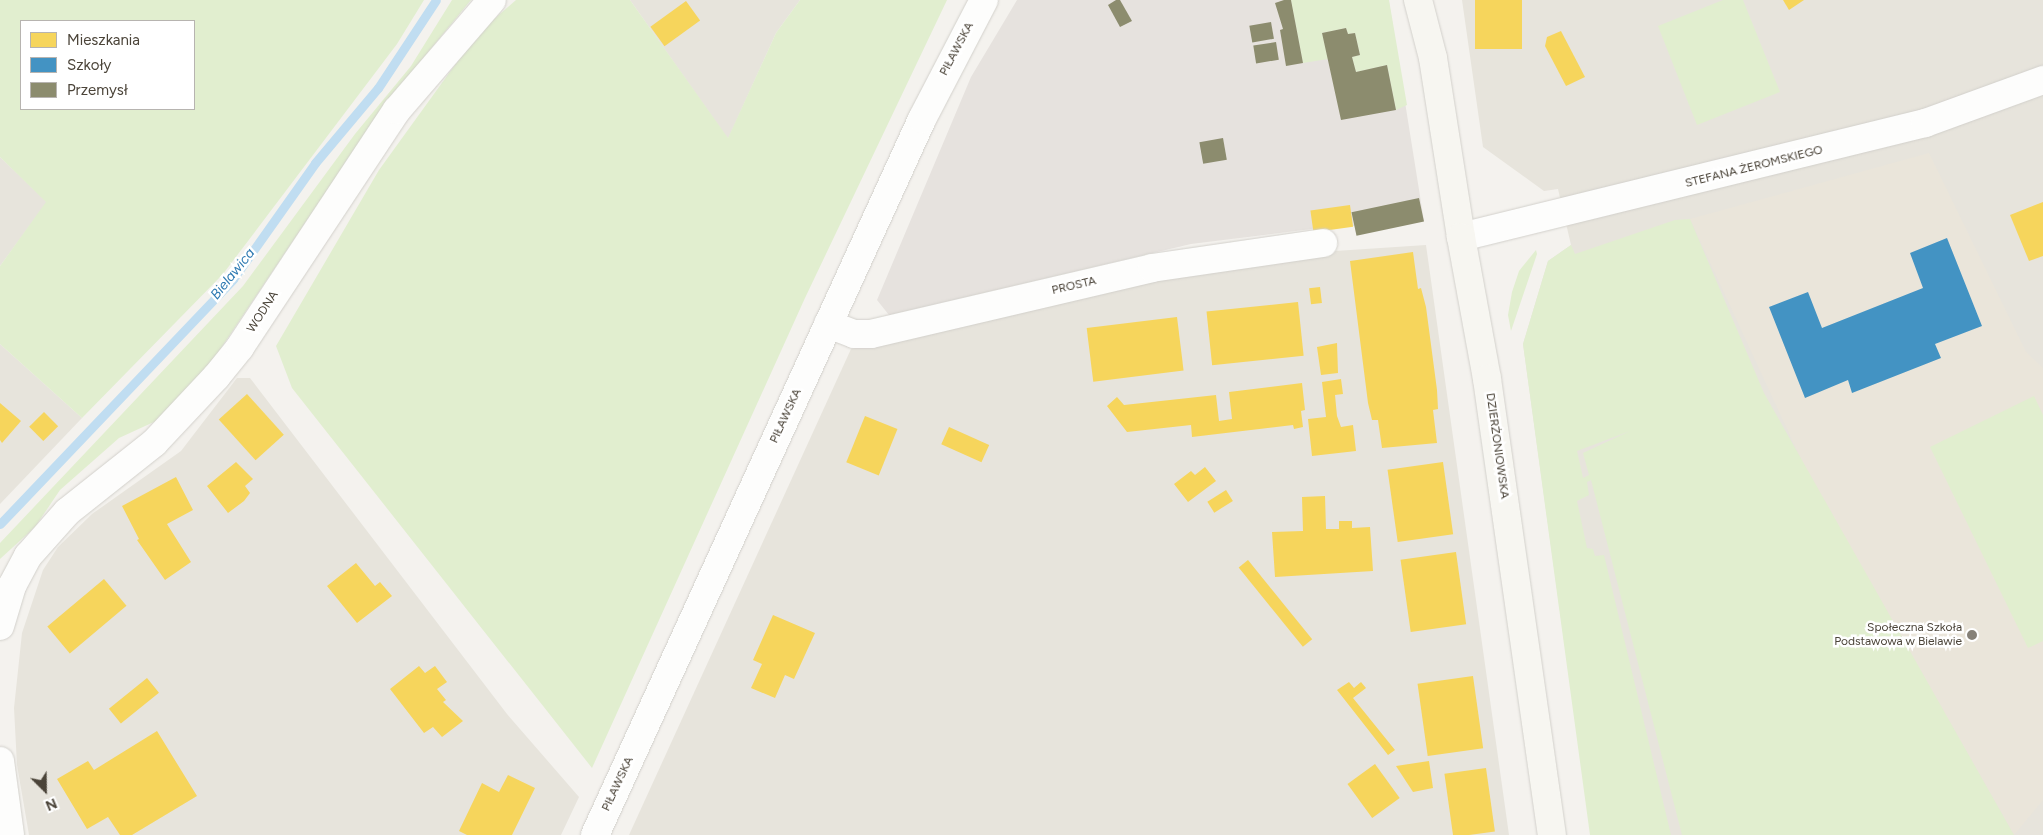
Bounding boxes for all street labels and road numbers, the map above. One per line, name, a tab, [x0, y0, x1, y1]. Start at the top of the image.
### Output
street label: PIŁAWSKA	[937, 20, 977, 78]
street label: STEFANA ŻEROMSKIEGO	[1684, 143, 1824, 191]
street label: PROSTA	[1050, 274, 1098, 298]
street label: WODNA	[244, 289, 282, 335]
street label: PIŁAWSKA	[767, 386, 805, 446]
street label: DZIERŻONIOWSKA	[1482, 392, 1512, 500]
street label: PIŁAWSKA	[599, 754, 637, 814]

